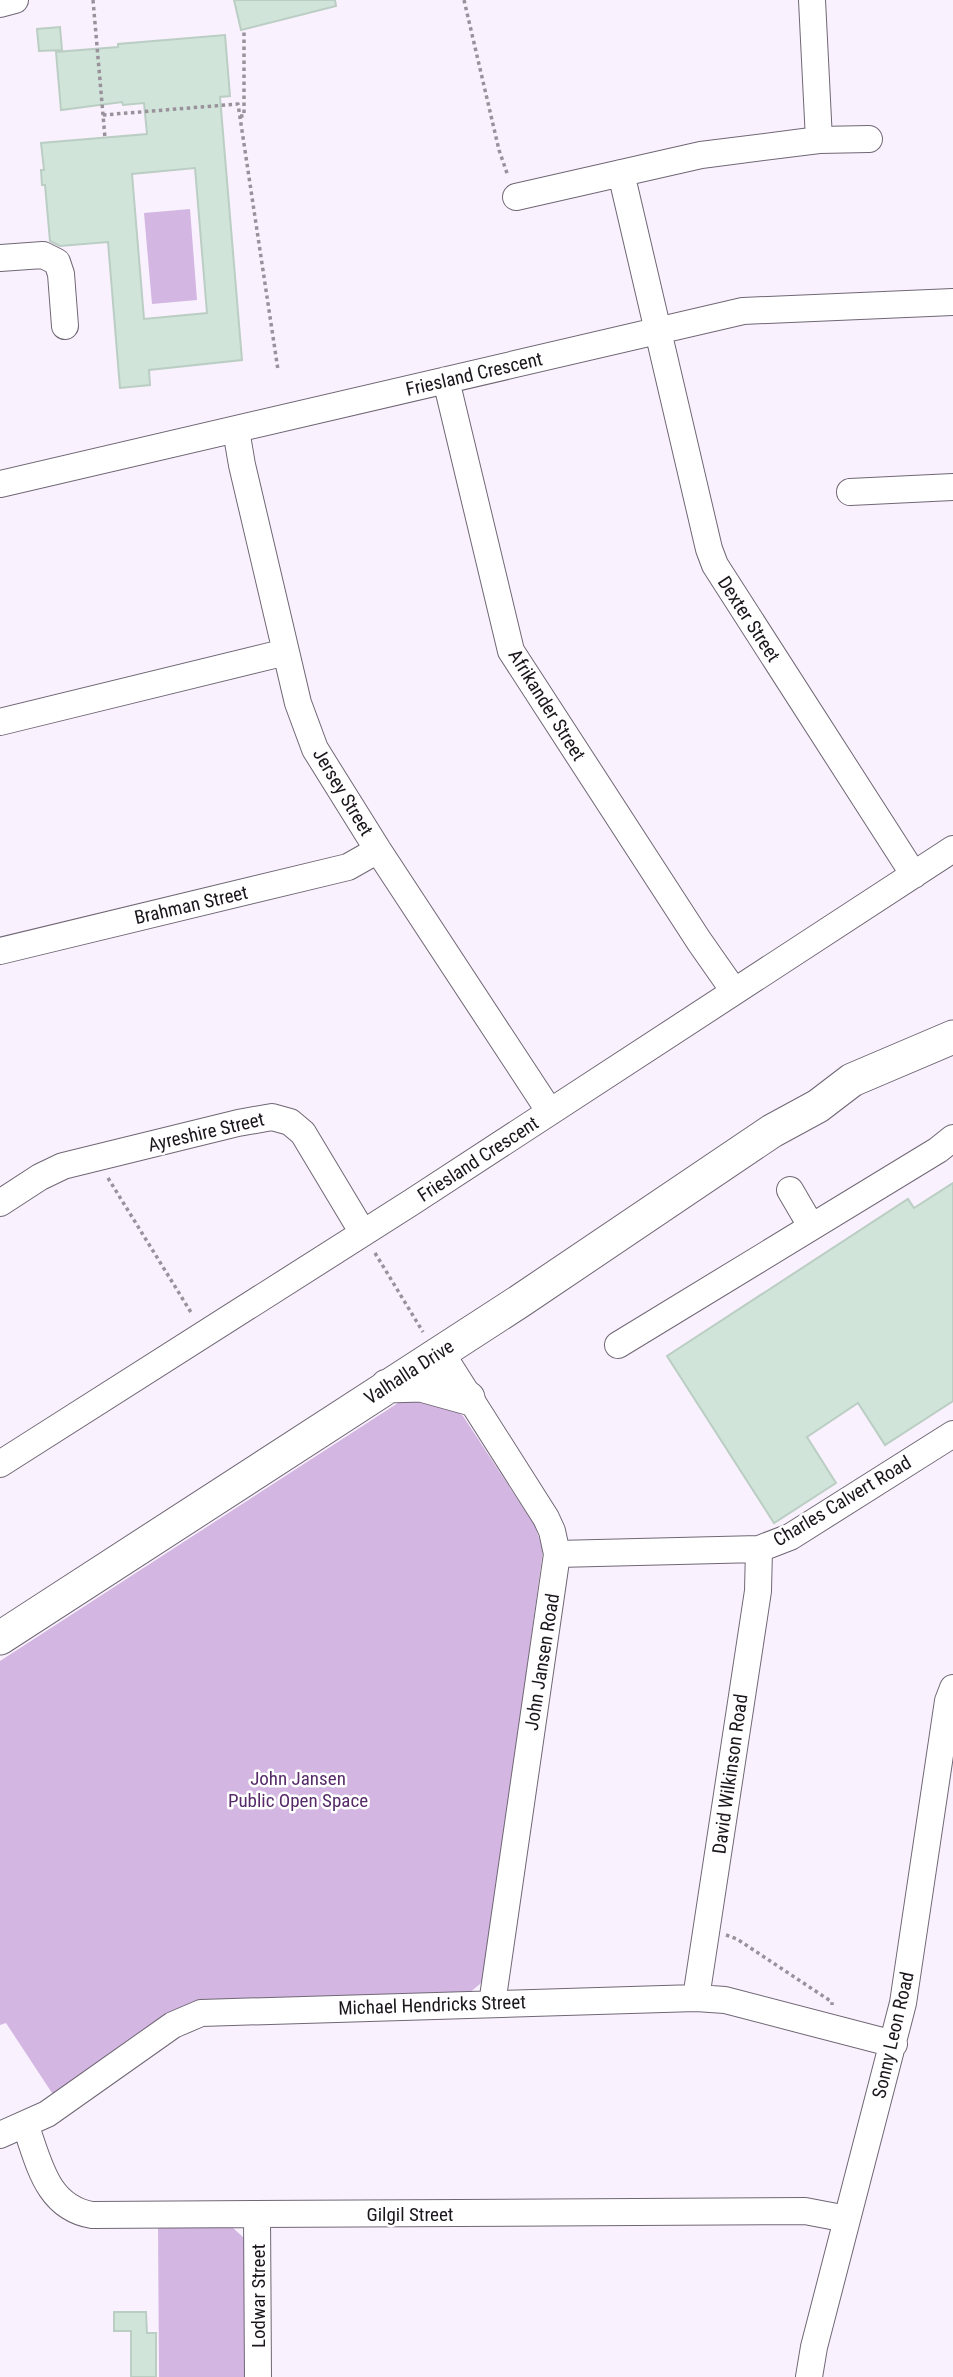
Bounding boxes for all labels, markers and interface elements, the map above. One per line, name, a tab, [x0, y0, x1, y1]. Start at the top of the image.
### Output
street label: Friesland Crescent	[403, 347, 545, 401]
street label: Dexter Street	[713, 572, 785, 666]
street label: Afrikander Street	[504, 645, 590, 765]
street label: Jersey Street	[308, 744, 378, 840]
street label: Brahman Street	[132, 881, 250, 929]
street label: Ayreshire Street	[146, 1107, 266, 1157]
street label: Friesland Crescent	[413, 1111, 543, 1207]
street label: Valhalla Drive	[360, 1335, 458, 1409]
street label: Charles Calvert Road	[769, 1451, 915, 1551]
street label: John Jansen Road	[520, 1592, 564, 1732]
street label: David Wilkinson Road	[707, 1693, 753, 1855]
park label: John Jansen Public Open Space	[228, 1767, 368, 1812]
street label: Sonny Leon Road	[867, 1969, 919, 2101]
street label: Michael Hendricks Street	[338, 1990, 526, 2020]
street label: Gilgil Street	[367, 2203, 453, 2226]
street label: Lodwar Street	[247, 2244, 270, 2348]

